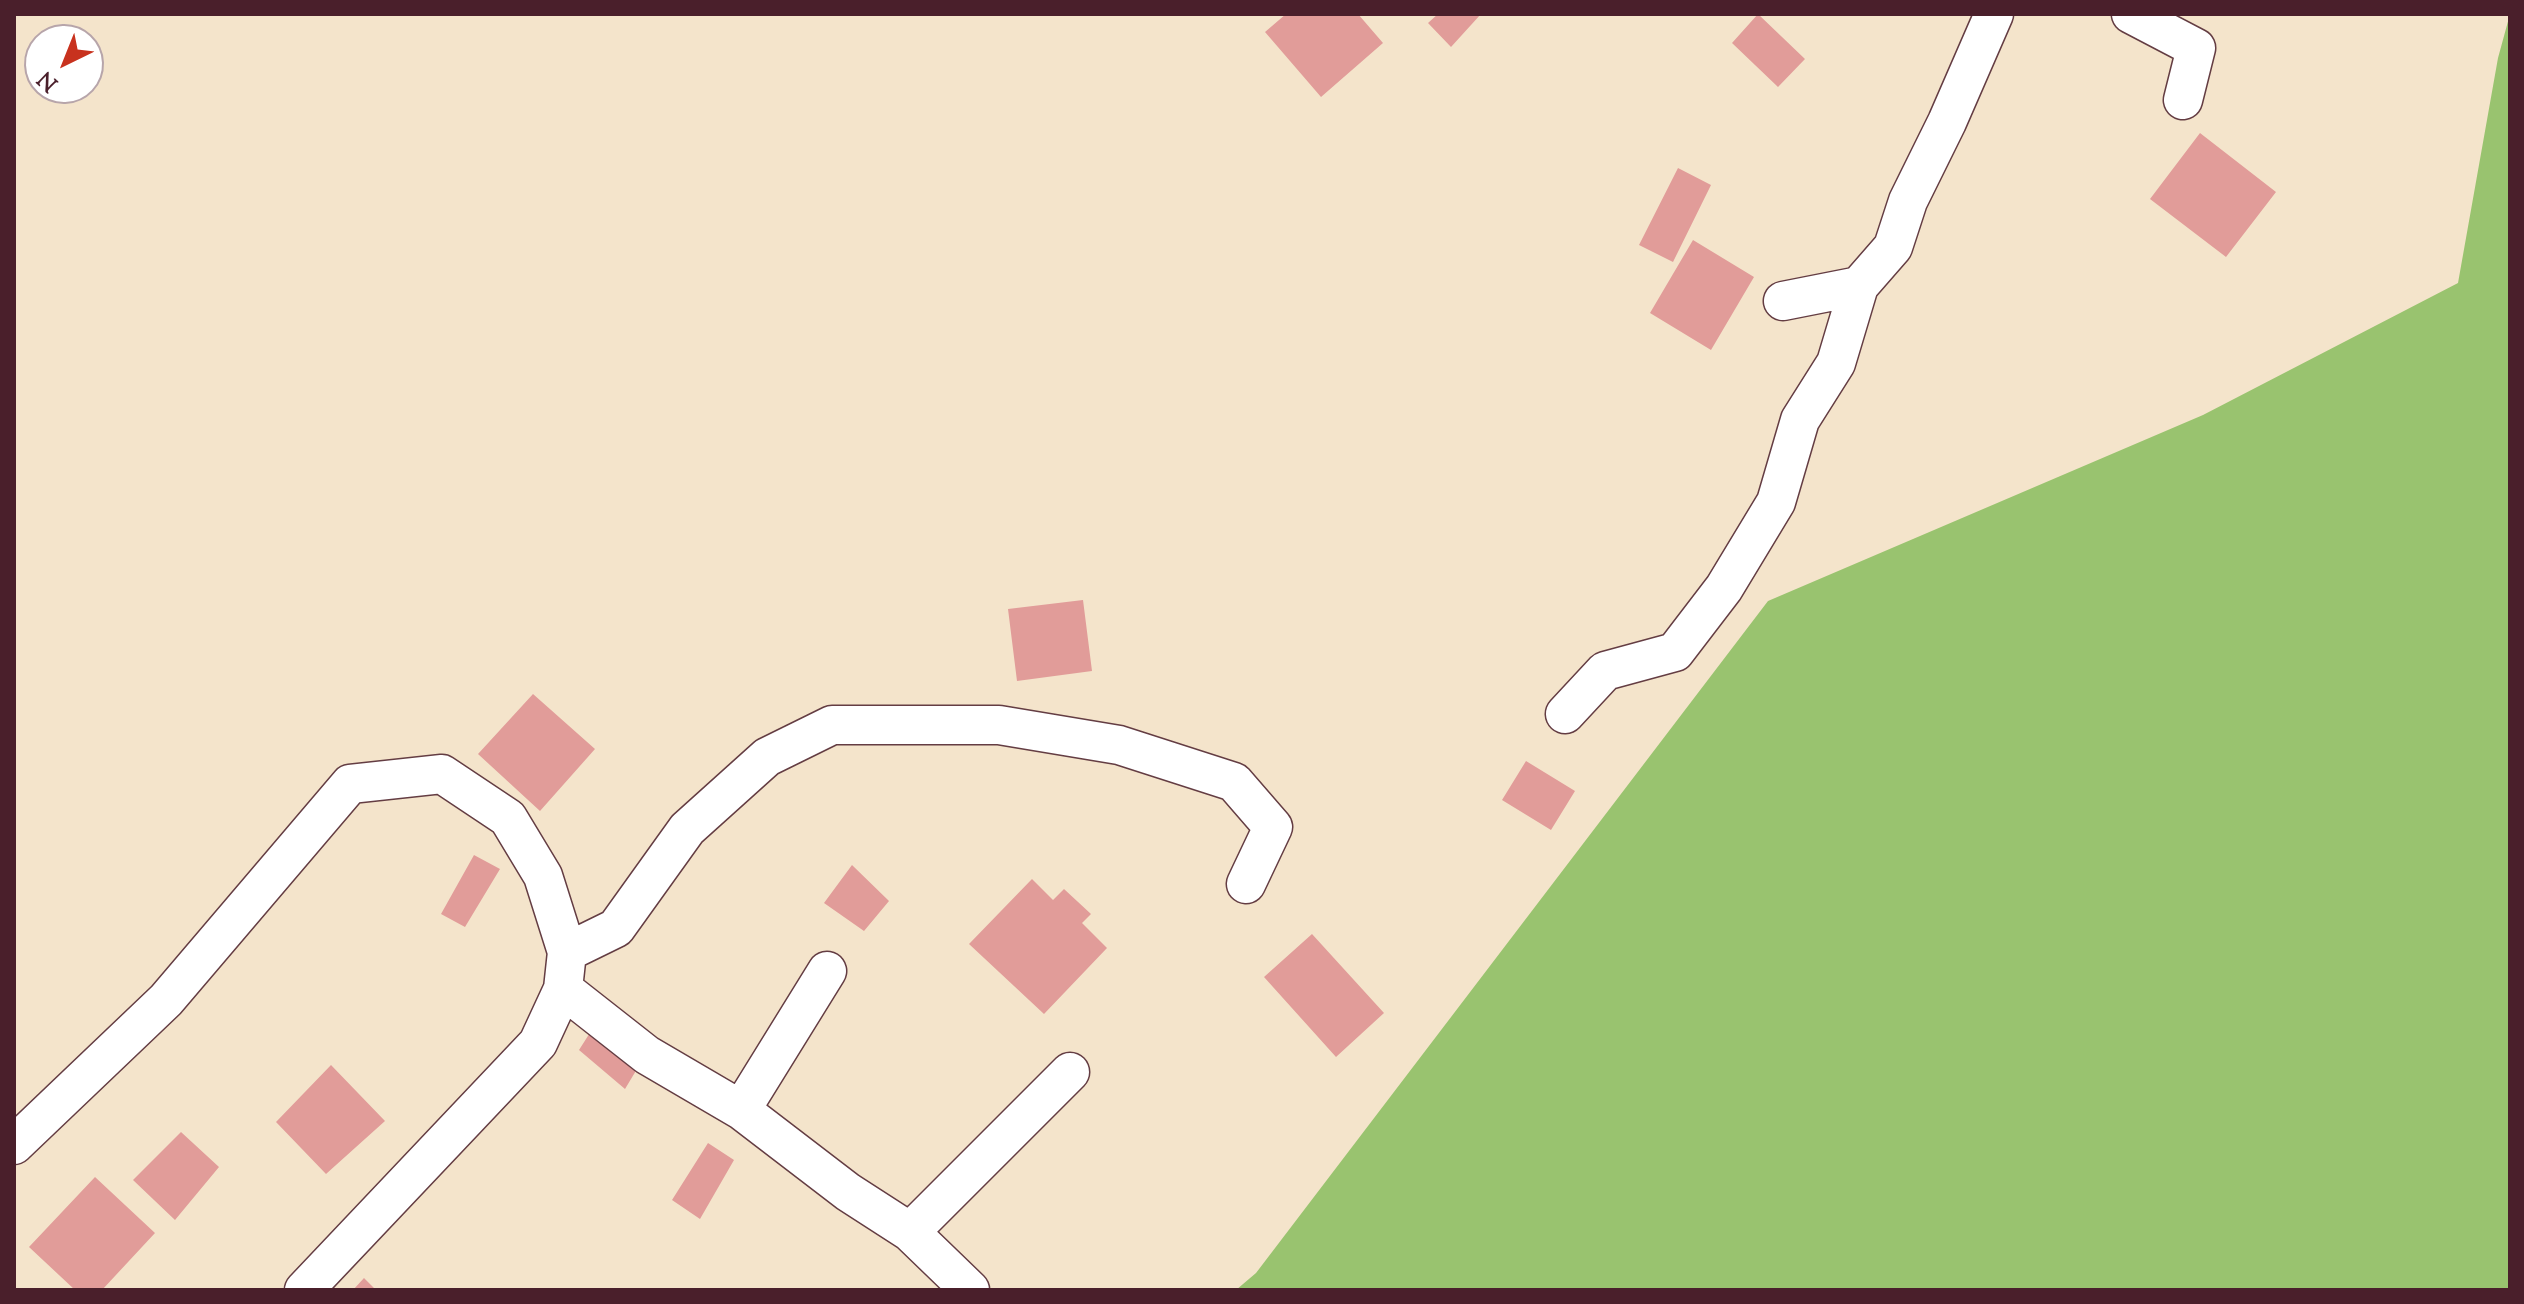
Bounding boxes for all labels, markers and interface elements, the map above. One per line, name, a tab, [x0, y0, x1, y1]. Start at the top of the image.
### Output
north arrow	[24, 24, 104, 104]
text: N	[32, 62, 66, 98]

